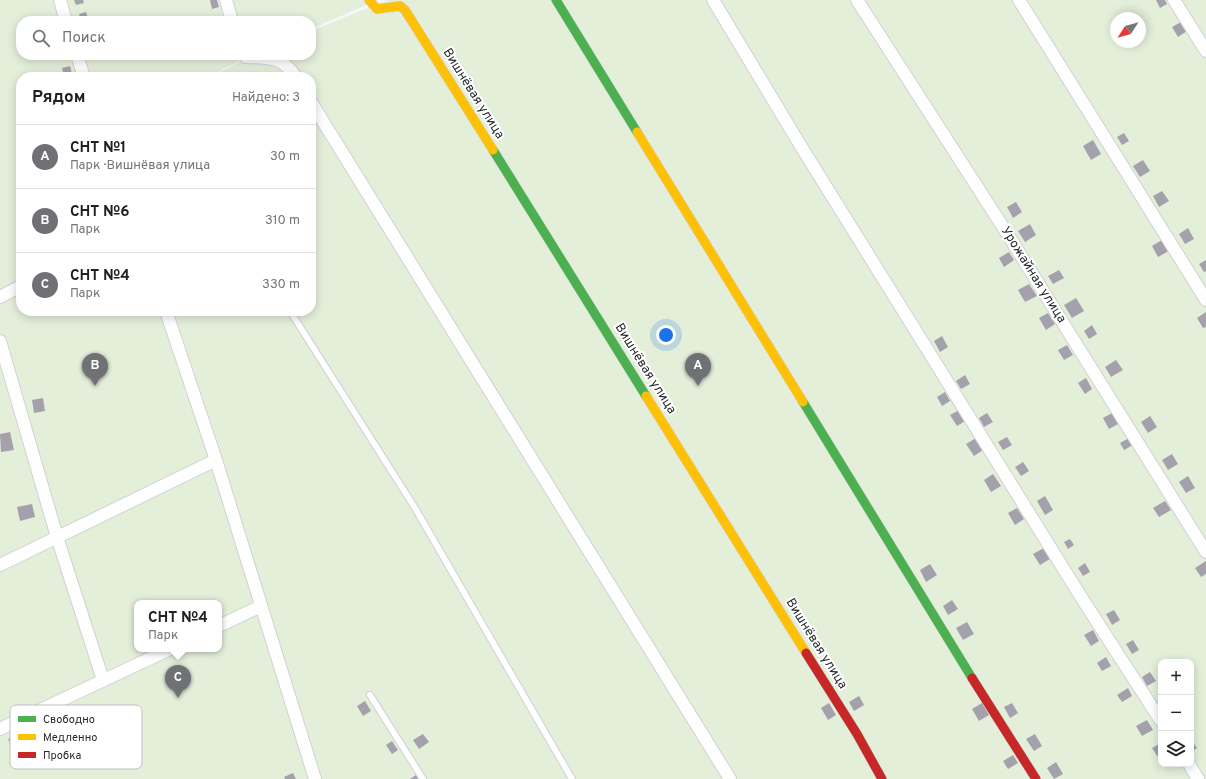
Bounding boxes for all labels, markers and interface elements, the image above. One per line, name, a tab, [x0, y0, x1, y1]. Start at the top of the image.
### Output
north arrow	[1110, 12, 1146, 48]
search box	[16, 16, 316, 60]
icon: search	[30, 27, 52, 49]
text: Поиск	[62, 29, 106, 48]
street label: Вишнёвая улица	[439, 46, 507, 142]
text: Рядом	[32, 87, 85, 109]
text: Найдено: 3	[232, 90, 300, 106]
text: СНТ №1	[70, 139, 126, 158]
text: A	[40, 149, 50, 165]
text: 30 m	[270, 149, 300, 165]
text: Парк · Вишнёвая улица	[70, 158, 210, 174]
text: СНТ №6	[70, 203, 130, 222]
text: B	[41, 213, 49, 229]
text: 310 m	[265, 213, 300, 229]
text: Парк	[70, 222, 100, 238]
street label: Урожайная улица	[997, 224, 1069, 326]
text: СНТ №4	[70, 267, 130, 286]
text: C	[41, 277, 49, 293]
text: 330 m	[262, 277, 300, 293]
text: Парк	[70, 286, 100, 302]
street label: Вишнёвая улица	[611, 321, 679, 417]
your location	[656, 325, 676, 345]
pin: B	[82, 353, 108, 386]
pin: A	[685, 353, 711, 386]
street label: Вишнёвая улица	[782, 596, 850, 692]
popup	[134, 600, 222, 652]
text: СНТ №4	[148, 609, 208, 628]
text: Парк	[148, 628, 178, 644]
map controls	[1158, 659, 1194, 767]
button: +	[1158, 659, 1194, 695]
pin: C	[165, 665, 191, 698]
button: −	[1158, 695, 1194, 731]
legend	[10, 705, 142, 769]
text: Свободно	[43, 713, 95, 727]
text: Медленно	[43, 731, 97, 745]
button: layers	[1158, 731, 1194, 767]
text: Пробка	[43, 749, 82, 763]

